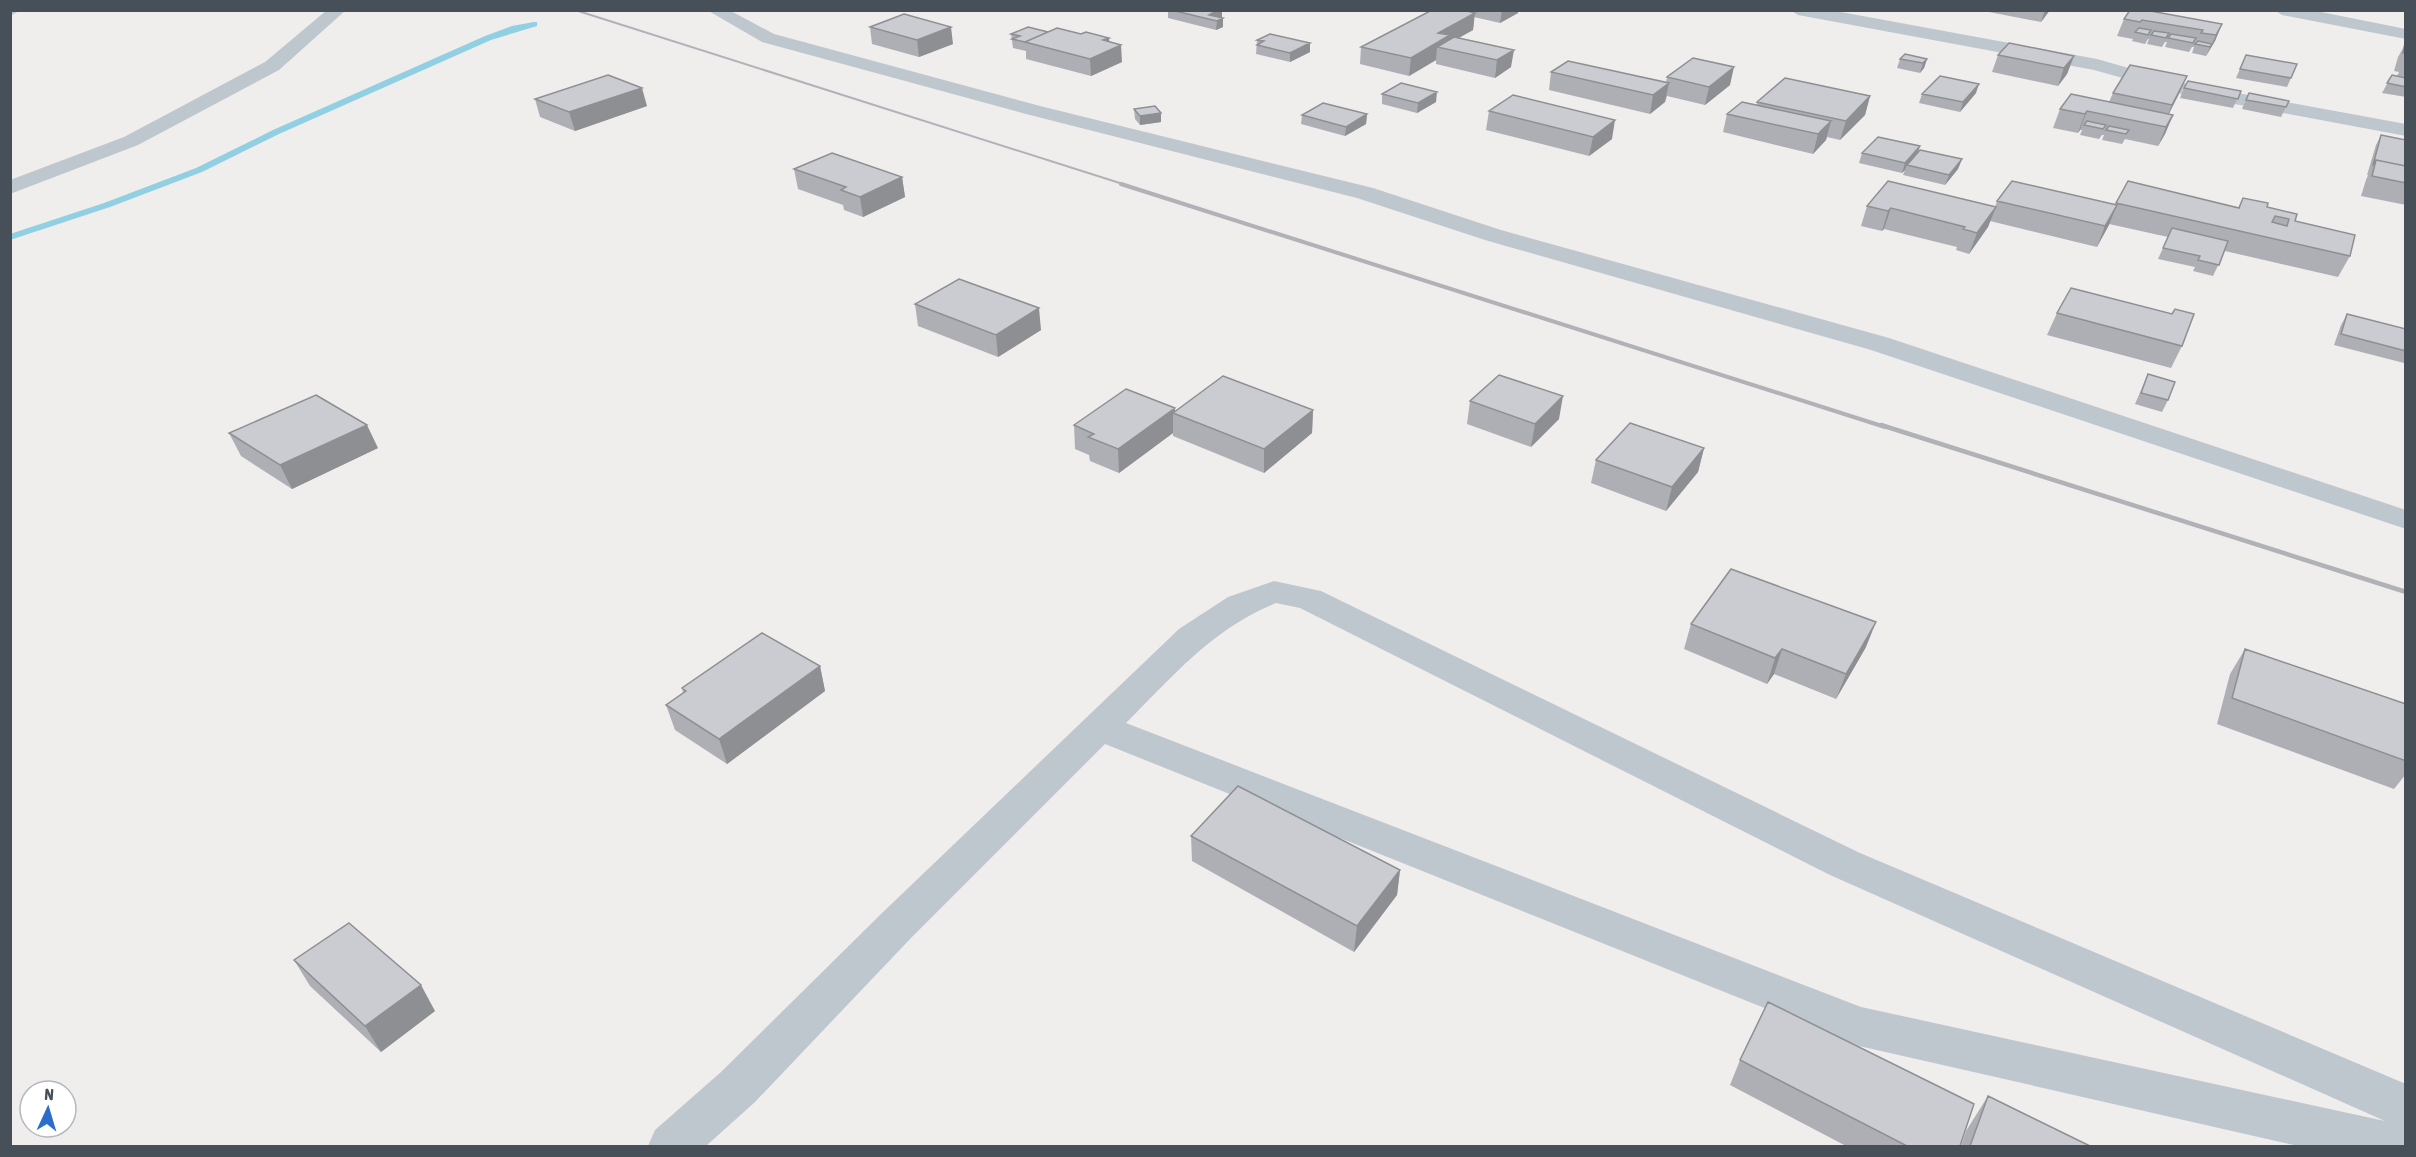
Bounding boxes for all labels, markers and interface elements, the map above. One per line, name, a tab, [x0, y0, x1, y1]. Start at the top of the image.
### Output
north arrow	[18, 1079, 78, 1139]
text: N	[44, 1085, 54, 1103]

